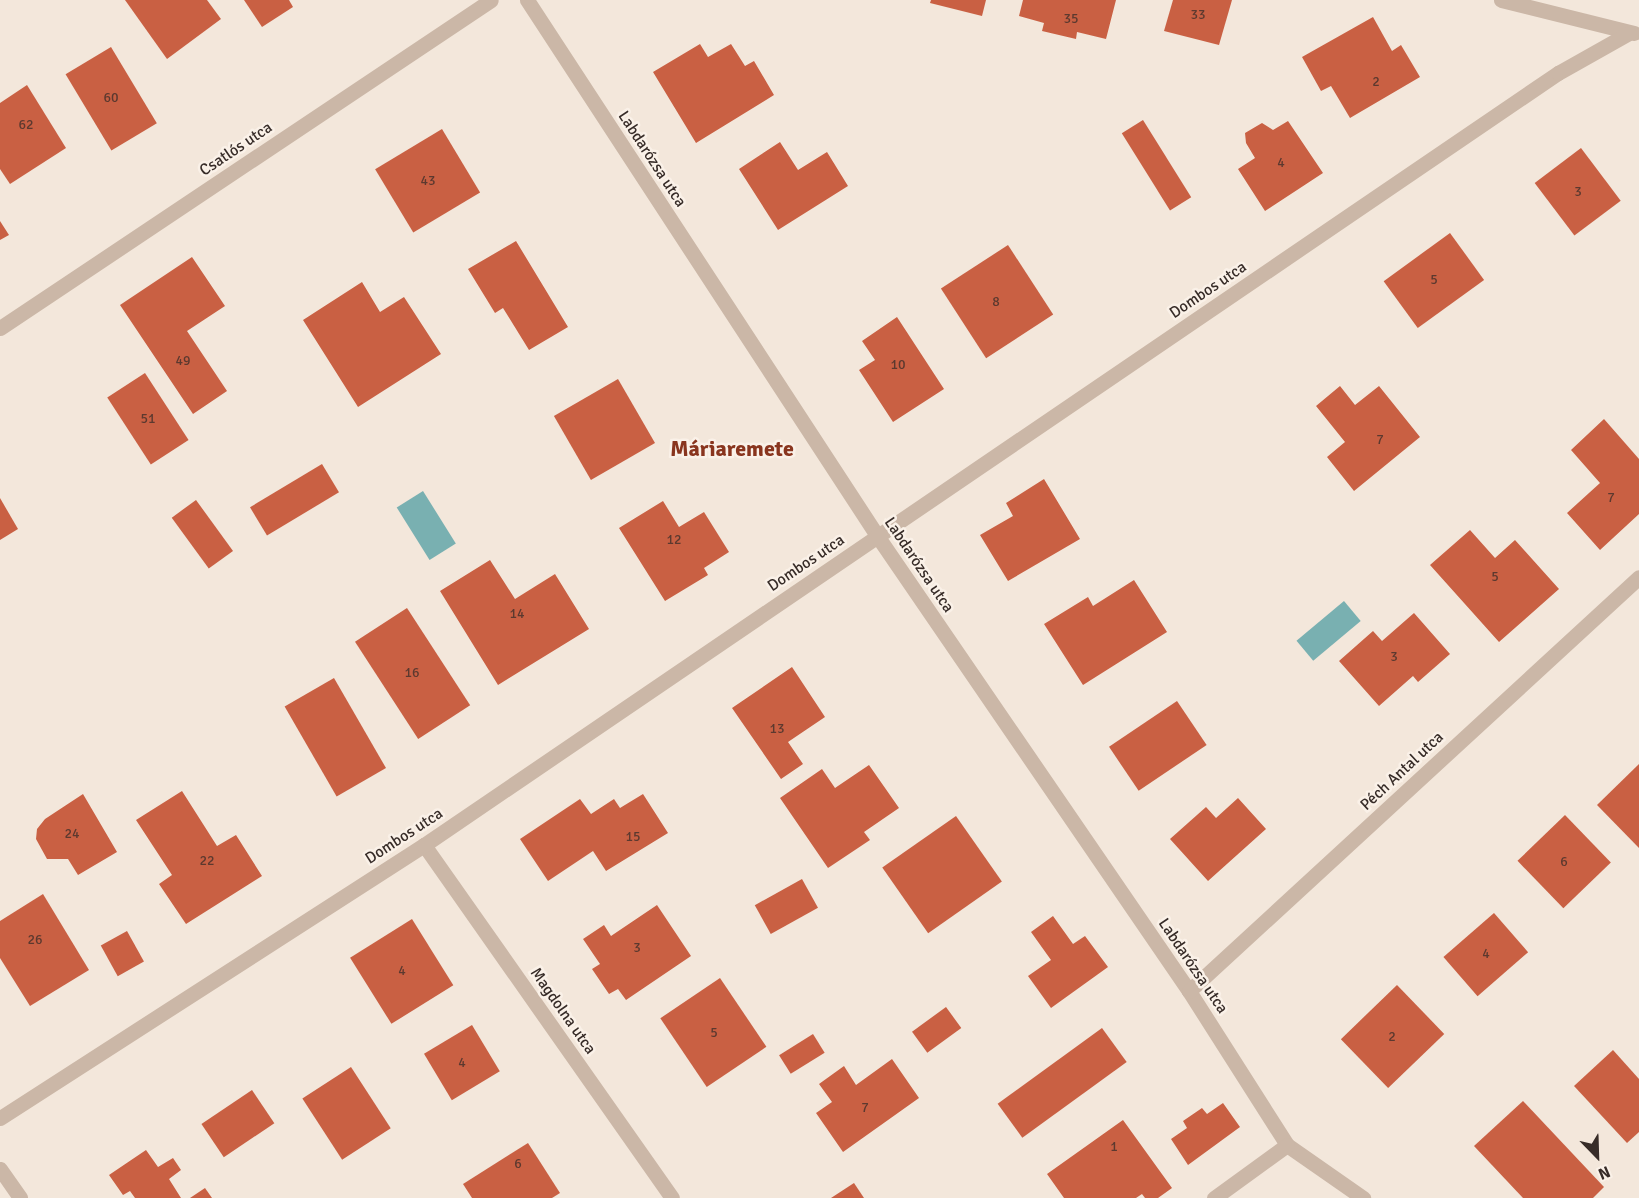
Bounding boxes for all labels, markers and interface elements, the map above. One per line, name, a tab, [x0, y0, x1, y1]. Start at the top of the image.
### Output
house number: 33	[1190, 7, 1206, 23]
house number: 35	[1063, 11, 1079, 27]
house number: 2	[1372, 74, 1380, 90]
house number: 60	[103, 90, 119, 106]
street label: Labdarózsa utca	[614, 107, 690, 211]
house number: 62	[18, 117, 34, 133]
street label: Csatlós utca	[196, 118, 276, 180]
house number: 4	[1277, 155, 1285, 171]
house number: 43	[420, 173, 436, 189]
house number: 3	[1574, 184, 1582, 200]
street label: Dombos utca	[1166, 257, 1250, 323]
house number: 5	[1430, 272, 1438, 288]
house number: 8	[992, 294, 1000, 310]
house number: 49	[175, 353, 191, 369]
house number: 10	[890, 357, 906, 373]
house number: 51	[140, 411, 156, 427]
house number: 7	[1376, 432, 1384, 448]
district label: Máriaremete	[670, 436, 794, 462]
house number: 7	[1607, 490, 1615, 506]
street label: Labdarózsa utca	[880, 514, 958, 616]
street label: Dombos utca	[764, 530, 848, 596]
house number: 12	[666, 532, 682, 548]
house number: 5	[1491, 569, 1499, 585]
house number: 14	[509, 606, 525, 622]
house number: 3	[1390, 649, 1398, 665]
house number: 16	[404, 665, 420, 681]
house number: 13	[769, 721, 785, 737]
street label: Péch Antal utca	[1356, 728, 1448, 814]
street label: Dombos utca	[362, 804, 446, 868]
house number: 24	[64, 826, 80, 842]
house number: 15	[625, 829, 641, 845]
house number: 22	[199, 853, 215, 869]
house number: 6	[1560, 854, 1568, 870]
street label: Labdarózsa utca	[1154, 915, 1232, 1017]
house number: 26	[27, 932, 43, 948]
house number: 3	[633, 940, 641, 956]
house number: 4	[1482, 946, 1490, 962]
house number: 4	[398, 963, 406, 979]
street label: Magdolna utca	[526, 964, 600, 1058]
house number: 5	[710, 1025, 718, 1041]
house number: 2	[1388, 1029, 1396, 1045]
house number: 4	[458, 1055, 466, 1071]
house number: 7	[861, 1100, 869, 1116]
north arrow	[1567, 1126, 1627, 1186]
house number: 1	[1110, 1139, 1118, 1155]
house number: 6	[514, 1156, 522, 1172]
text: N	[1595, 1161, 1613, 1184]

